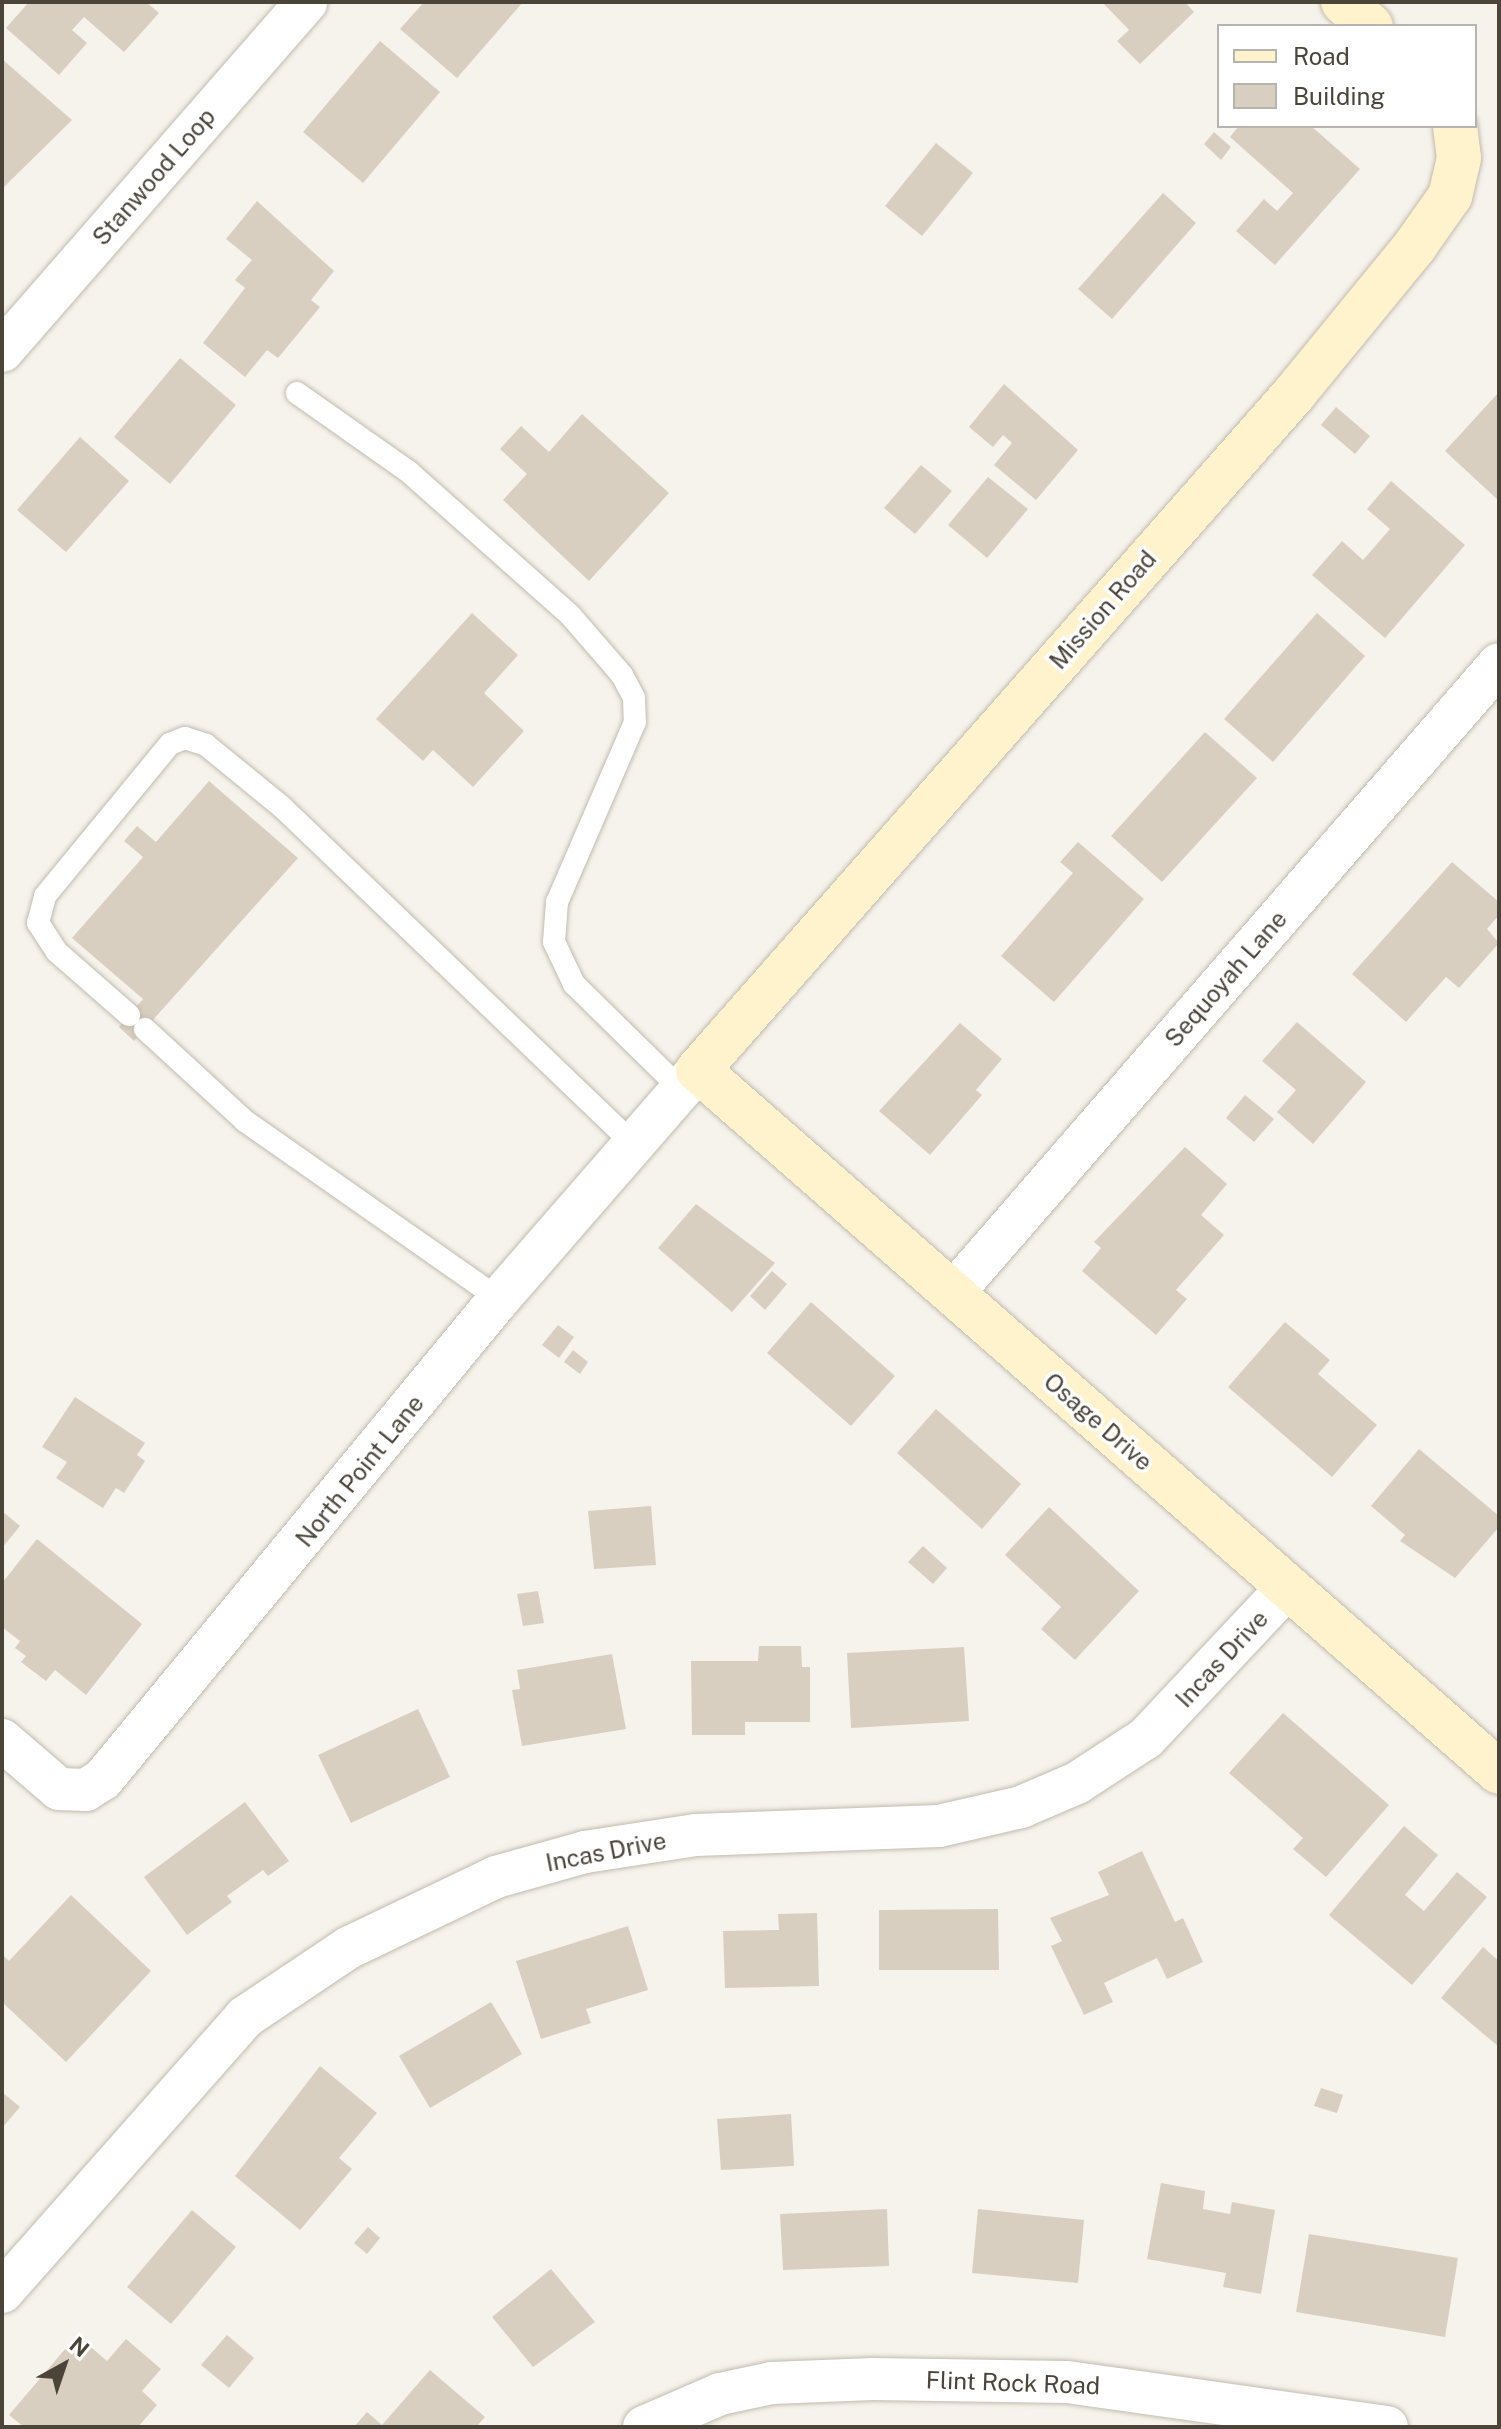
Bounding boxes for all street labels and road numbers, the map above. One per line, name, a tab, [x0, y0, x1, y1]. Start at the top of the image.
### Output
street label: Stanwood Loop	[87, 103, 221, 251]
street label: Mission Road	[1044, 545, 1162, 675]
street label: Sequoyah Lane	[1159, 905, 1293, 1053]
street label: Osage Drive	[1038, 1367, 1158, 1477]
street label: North Point Lane	[290, 1389, 430, 1553]
street label: Incas Drive	[1170, 1605, 1274, 1713]
street label: Incas Drive	[543, 1826, 669, 1878]
street label: Flint Rock Road	[925, 2366, 1101, 2400]

